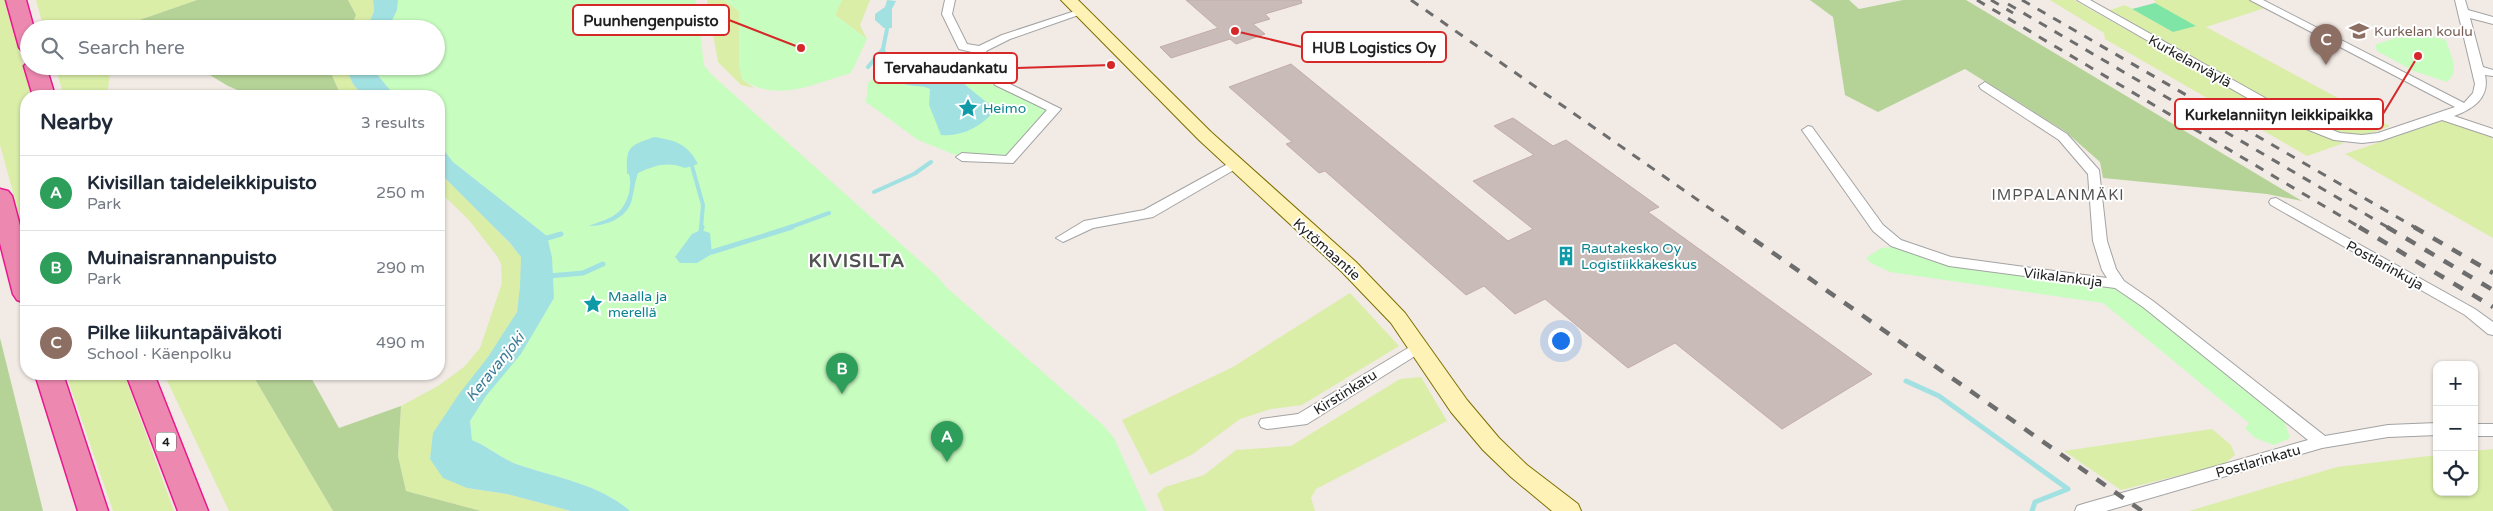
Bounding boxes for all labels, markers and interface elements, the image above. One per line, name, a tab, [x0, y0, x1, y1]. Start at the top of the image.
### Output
callout: Puunhengenpuisto	[573, 5, 729, 35]
text: Puunhengenpuisto	[583, 12, 719, 31]
search box	[20, 20, 445, 75]
school or university icon: Kurkelan koulu	[2348, 20, 2370, 42]
place label: Kurkelan koulu	[2374, 23, 2473, 40]
pin: C	[2310, 24, 2342, 65]
callout: HUB Logistics Oy	[1302, 32, 1446, 62]
street label: Kurkelanväylä	[2145, 32, 2234, 91]
icon: search	[38, 34, 66, 62]
text: Search here	[78, 37, 185, 59]
text: HUB Logistics Oy	[1312, 39, 1436, 58]
callout: Tervahaudankatu	[874, 53, 1017, 83]
text: Tervahaudankatu	[883, 59, 1008, 77]
place icon: Heimo	[957, 97, 979, 119]
callout: Kurkelanniityn leikkipaikka	[2175, 99, 2383, 129]
place label: Heimo	[983, 100, 1026, 117]
text: Kurkelanniityn leikkipaikka	[2185, 106, 2373, 125]
text: Nearby	[40, 110, 113, 135]
text: 3 results	[361, 113, 425, 133]
text: Kivisillan taideleikkipuisto	[87, 172, 317, 194]
text: A	[50, 183, 62, 203]
text: 250 m	[376, 183, 425, 203]
district label: IMPPALANMÄKI	[1991, 186, 2125, 204]
text: Park	[87, 194, 121, 214]
street label: Kytömaantie	[1290, 215, 1364, 284]
street label: Postlarinkuja	[2343, 237, 2427, 294]
place label: Rautakesko Oy Logistiikkakeskus	[1581, 240, 1697, 273]
building icon: Rautakesko Oy Logistiikkakeskus	[1555, 245, 1577, 267]
text: Muinaisrannanpuisto	[87, 247, 277, 269]
district label: KIVISILTA	[808, 250, 906, 272]
text: B	[50, 258, 62, 278]
text: 290 m	[376, 258, 425, 278]
street label: Viikalankuja	[2023, 264, 2103, 291]
text: Park	[87, 269, 121, 289]
place label: Maalla ja merellä	[608, 288, 667, 321]
place icon: Maalla ja merellä	[582, 293, 604, 315]
text: Pilke liikuntapäiväkoti	[87, 322, 282, 344]
water label: Keravanjoki	[462, 327, 529, 405]
your location	[1548, 328, 1574, 354]
text: C	[50, 333, 62, 353]
text: 490 m	[376, 333, 425, 353]
text: School · Käenpolku	[87, 344, 232, 364]
pin: B	[826, 353, 858, 394]
map controls	[2433, 361, 2478, 496]
button: +	[2433, 361, 2478, 406]
street label: Kirstinkatu	[1311, 366, 1380, 419]
button: −	[2433, 406, 2478, 451]
pin: A	[931, 421, 963, 462]
road number: 4	[156, 432, 176, 452]
street label: Postlarinkatu	[2214, 441, 2303, 482]
button: locate	[2433, 451, 2478, 496]

